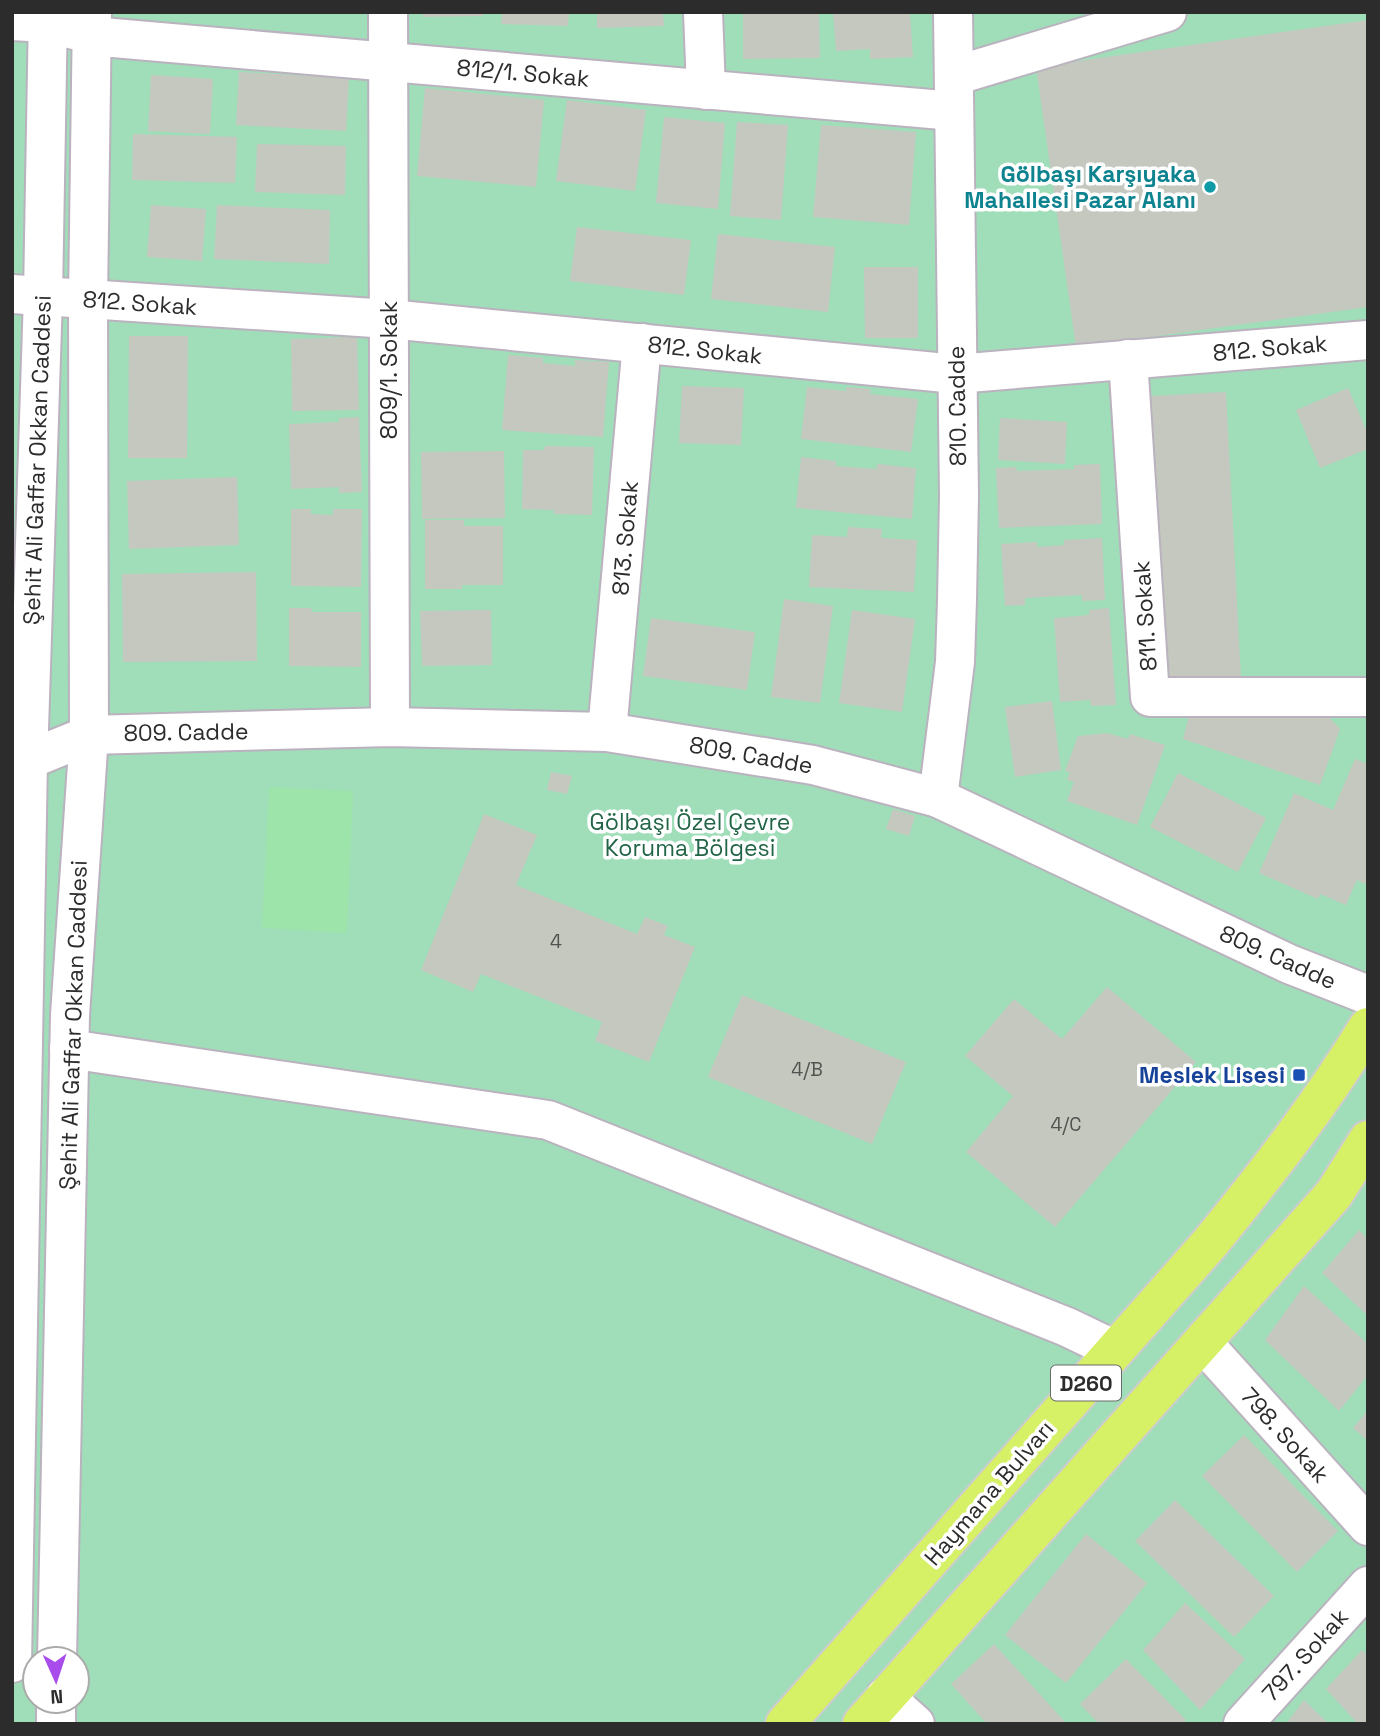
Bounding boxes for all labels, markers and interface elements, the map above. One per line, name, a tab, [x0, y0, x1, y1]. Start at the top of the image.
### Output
street label: 812/1. Sokak	[455, 52, 591, 94]
place label: Gölbaşı Karşıyaka Mahallesi Pazar Alanı	[964, 159, 1196, 215]
marker: Gölbaşı Karşıyaka Mahallesi Pazar Alanı	[1202, 179, 1218, 195]
street label: 812. Sokak	[82, 284, 198, 322]
street label: Şehit Ali Gaffar Okkan Caddesi	[16, 295, 58, 625]
street label: 809/1. Sokak	[374, 301, 404, 439]
street label: 812. Sokak	[1212, 328, 1328, 368]
street label: 812. Sokak	[646, 329, 764, 371]
street label: 810. Cadde	[941, 346, 973, 466]
street label: 813. Sokak	[605, 479, 645, 597]
street label: 811. Sokak	[1126, 560, 1164, 672]
street label: 809. Cadde	[123, 716, 249, 748]
street label: 809. Cadde	[687, 729, 815, 781]
park label: Gölbaşı Özel Çevre Koruma Bölgesi	[590, 807, 790, 863]
street label: Şehit Ali Gaffar Okkan Caddesi	[52, 860, 94, 1190]
street label: 809. Cadde	[1215, 918, 1341, 996]
house number: 4	[550, 929, 562, 954]
house number: 4/B	[791, 1057, 823, 1082]
place label: Meslek Lisesi	[1139, 1060, 1285, 1090]
marker: Meslek Lisesi	[1291, 1067, 1307, 1083]
house number: 4/C	[1050, 1112, 1082, 1137]
road number: D260	[1051, 1366, 1121, 1400]
street label: 798. Sokak	[1234, 1381, 1336, 1489]
street label: Haymana Bulvarı	[918, 1414, 1060, 1572]
street label: 797. Sokak	[1255, 1602, 1355, 1708]
north arrow	[21, 1645, 91, 1715]
text: N	[50, 1684, 64, 1709]

